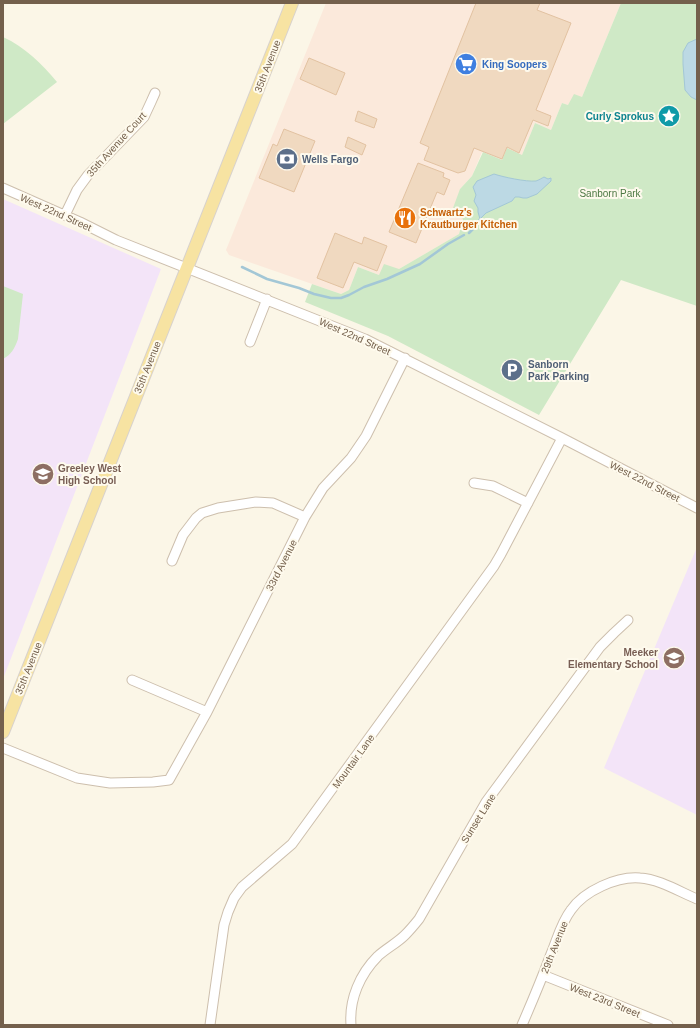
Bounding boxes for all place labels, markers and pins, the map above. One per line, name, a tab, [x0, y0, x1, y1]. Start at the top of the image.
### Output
supermarket icon: King Soopers	[453, 51, 479, 77]
place label: King Soopers	[482, 59, 547, 70]
place icon: Curly Sprokus	[656, 103, 682, 129]
place label: Curly Sprokus	[586, 111, 654, 122]
bank icon: Wells Fargo	[274, 146, 300, 172]
place label: Wells Fargo	[302, 154, 359, 165]
restaurant icon: Schwartz's Krautburger Kitchen	[392, 205, 418, 231]
place label: Schwartz's Krautburger Kitchen	[420, 207, 517, 230]
parking icon: Sanborn Park Parking	[499, 357, 525, 383]
place label: Sanborn Park Parking	[528, 359, 589, 382]
school or university icon: Greeley West High School	[30, 461, 56, 487]
place label: Greeley West High School	[58, 463, 122, 486]
school or university icon: Meeker Elementary School	[661, 645, 687, 671]
place label: Meeker Elementary School	[568, 647, 658, 670]

